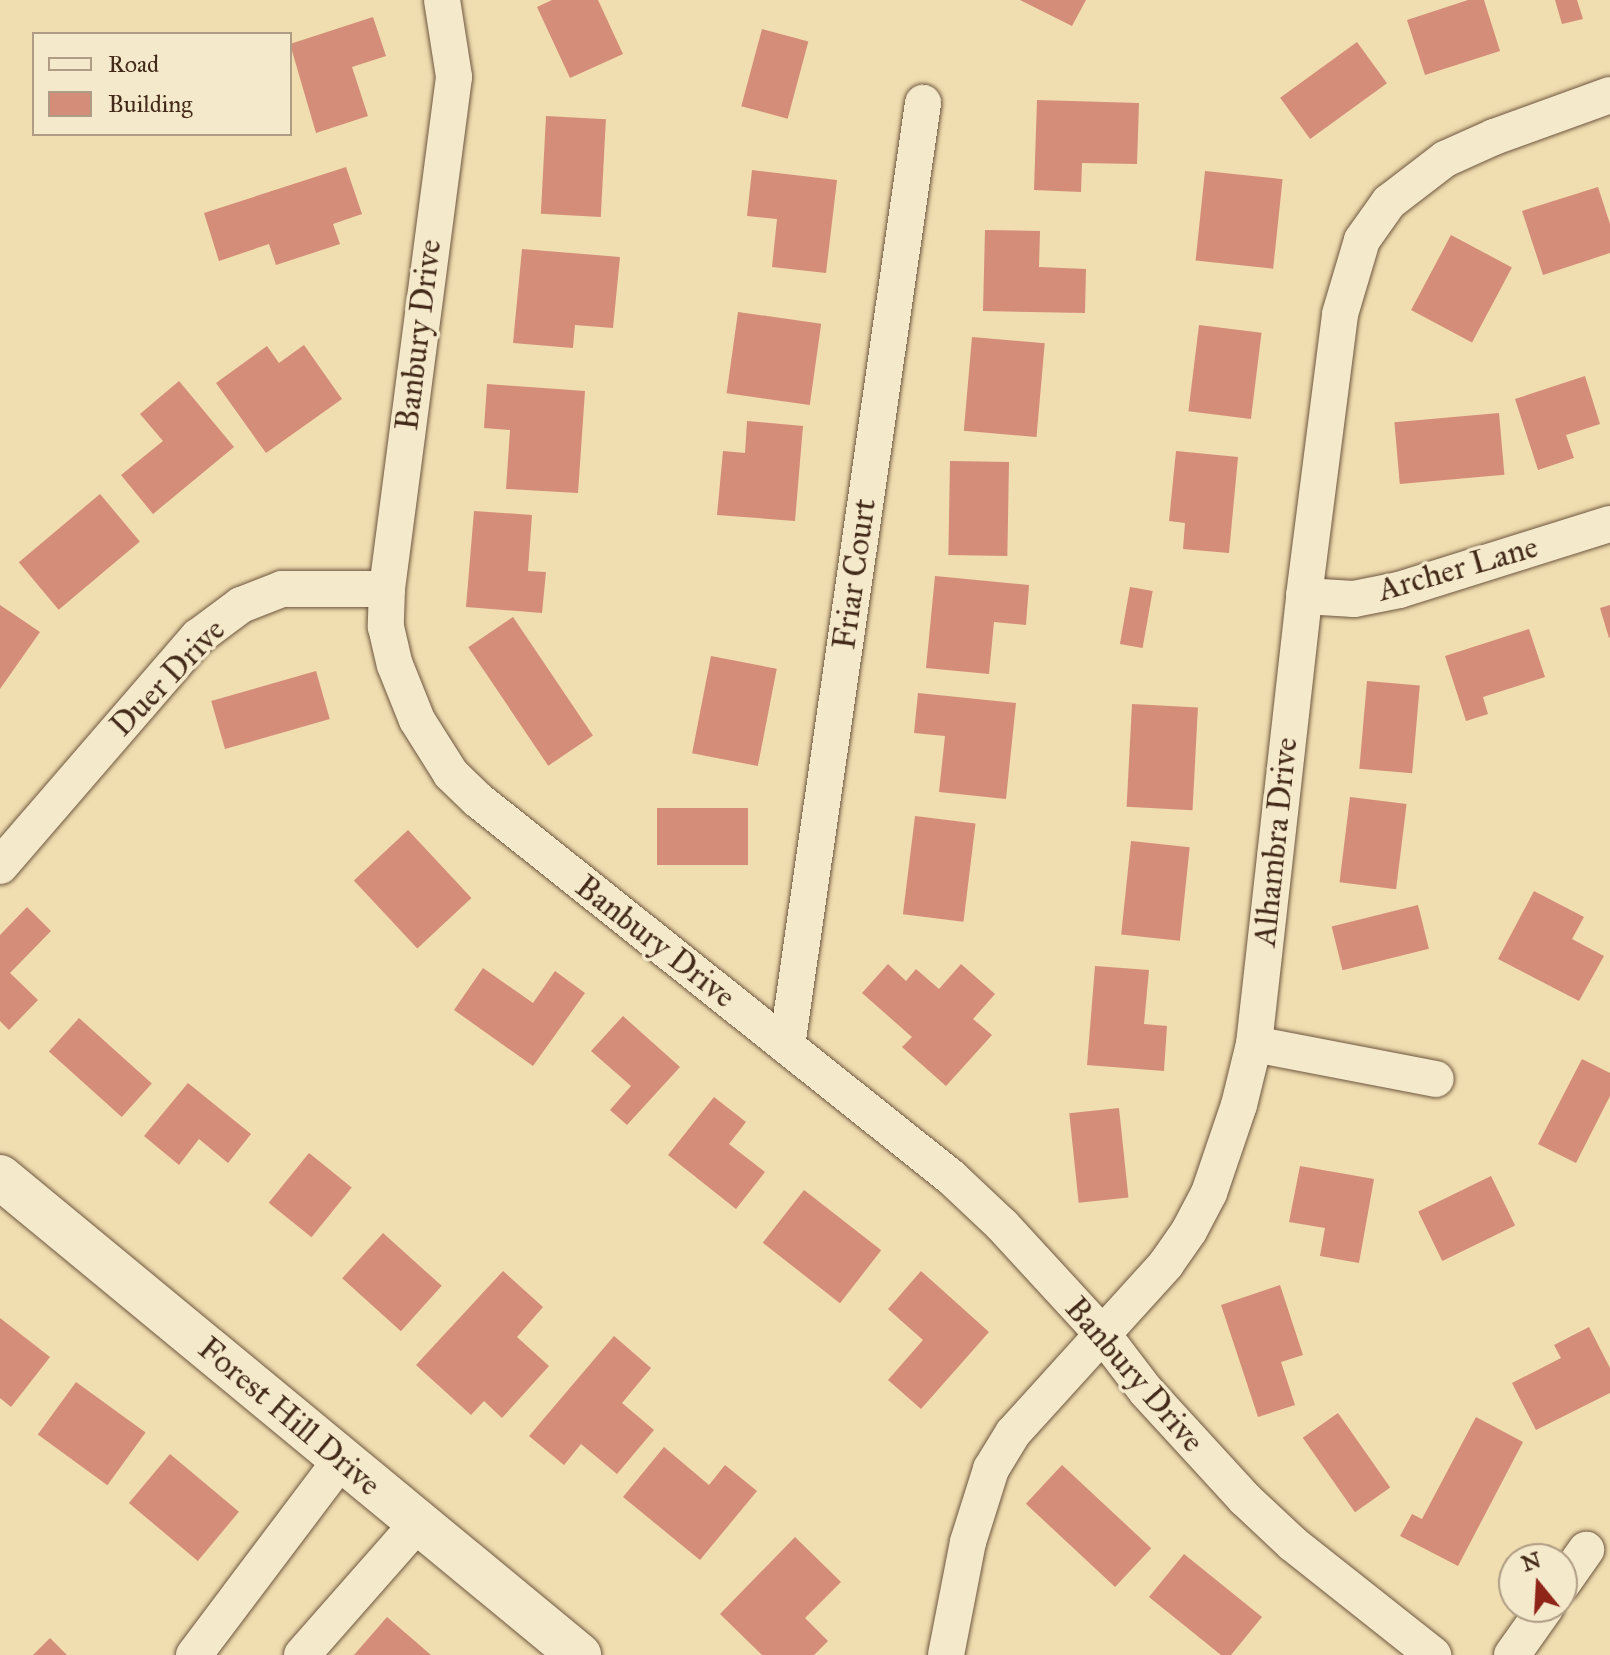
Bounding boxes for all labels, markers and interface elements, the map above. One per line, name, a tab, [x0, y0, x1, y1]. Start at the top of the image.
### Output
legend	[32, 32, 292, 136]
text: Road	[108, 49, 159, 79]
text: Building	[108, 89, 193, 119]
street label: Banbury Drive	[388, 237, 450, 433]
street label: Friar Court	[825, 496, 885, 652]
street label: Archer Lane	[1374, 528, 1542, 610]
street label: Duer Drive	[103, 611, 233, 745]
street label: Alhambra Drive	[1246, 736, 1306, 948]
street label: Banbury Drive	[567, 868, 743, 1016]
street label: Banbury Drive	[1056, 1290, 1212, 1460]
street label: Forest Hill Drive	[190, 1330, 388, 1504]
north arrow	[1498, 1543, 1578, 1623]
text: N	[1518, 1546, 1544, 1577]

